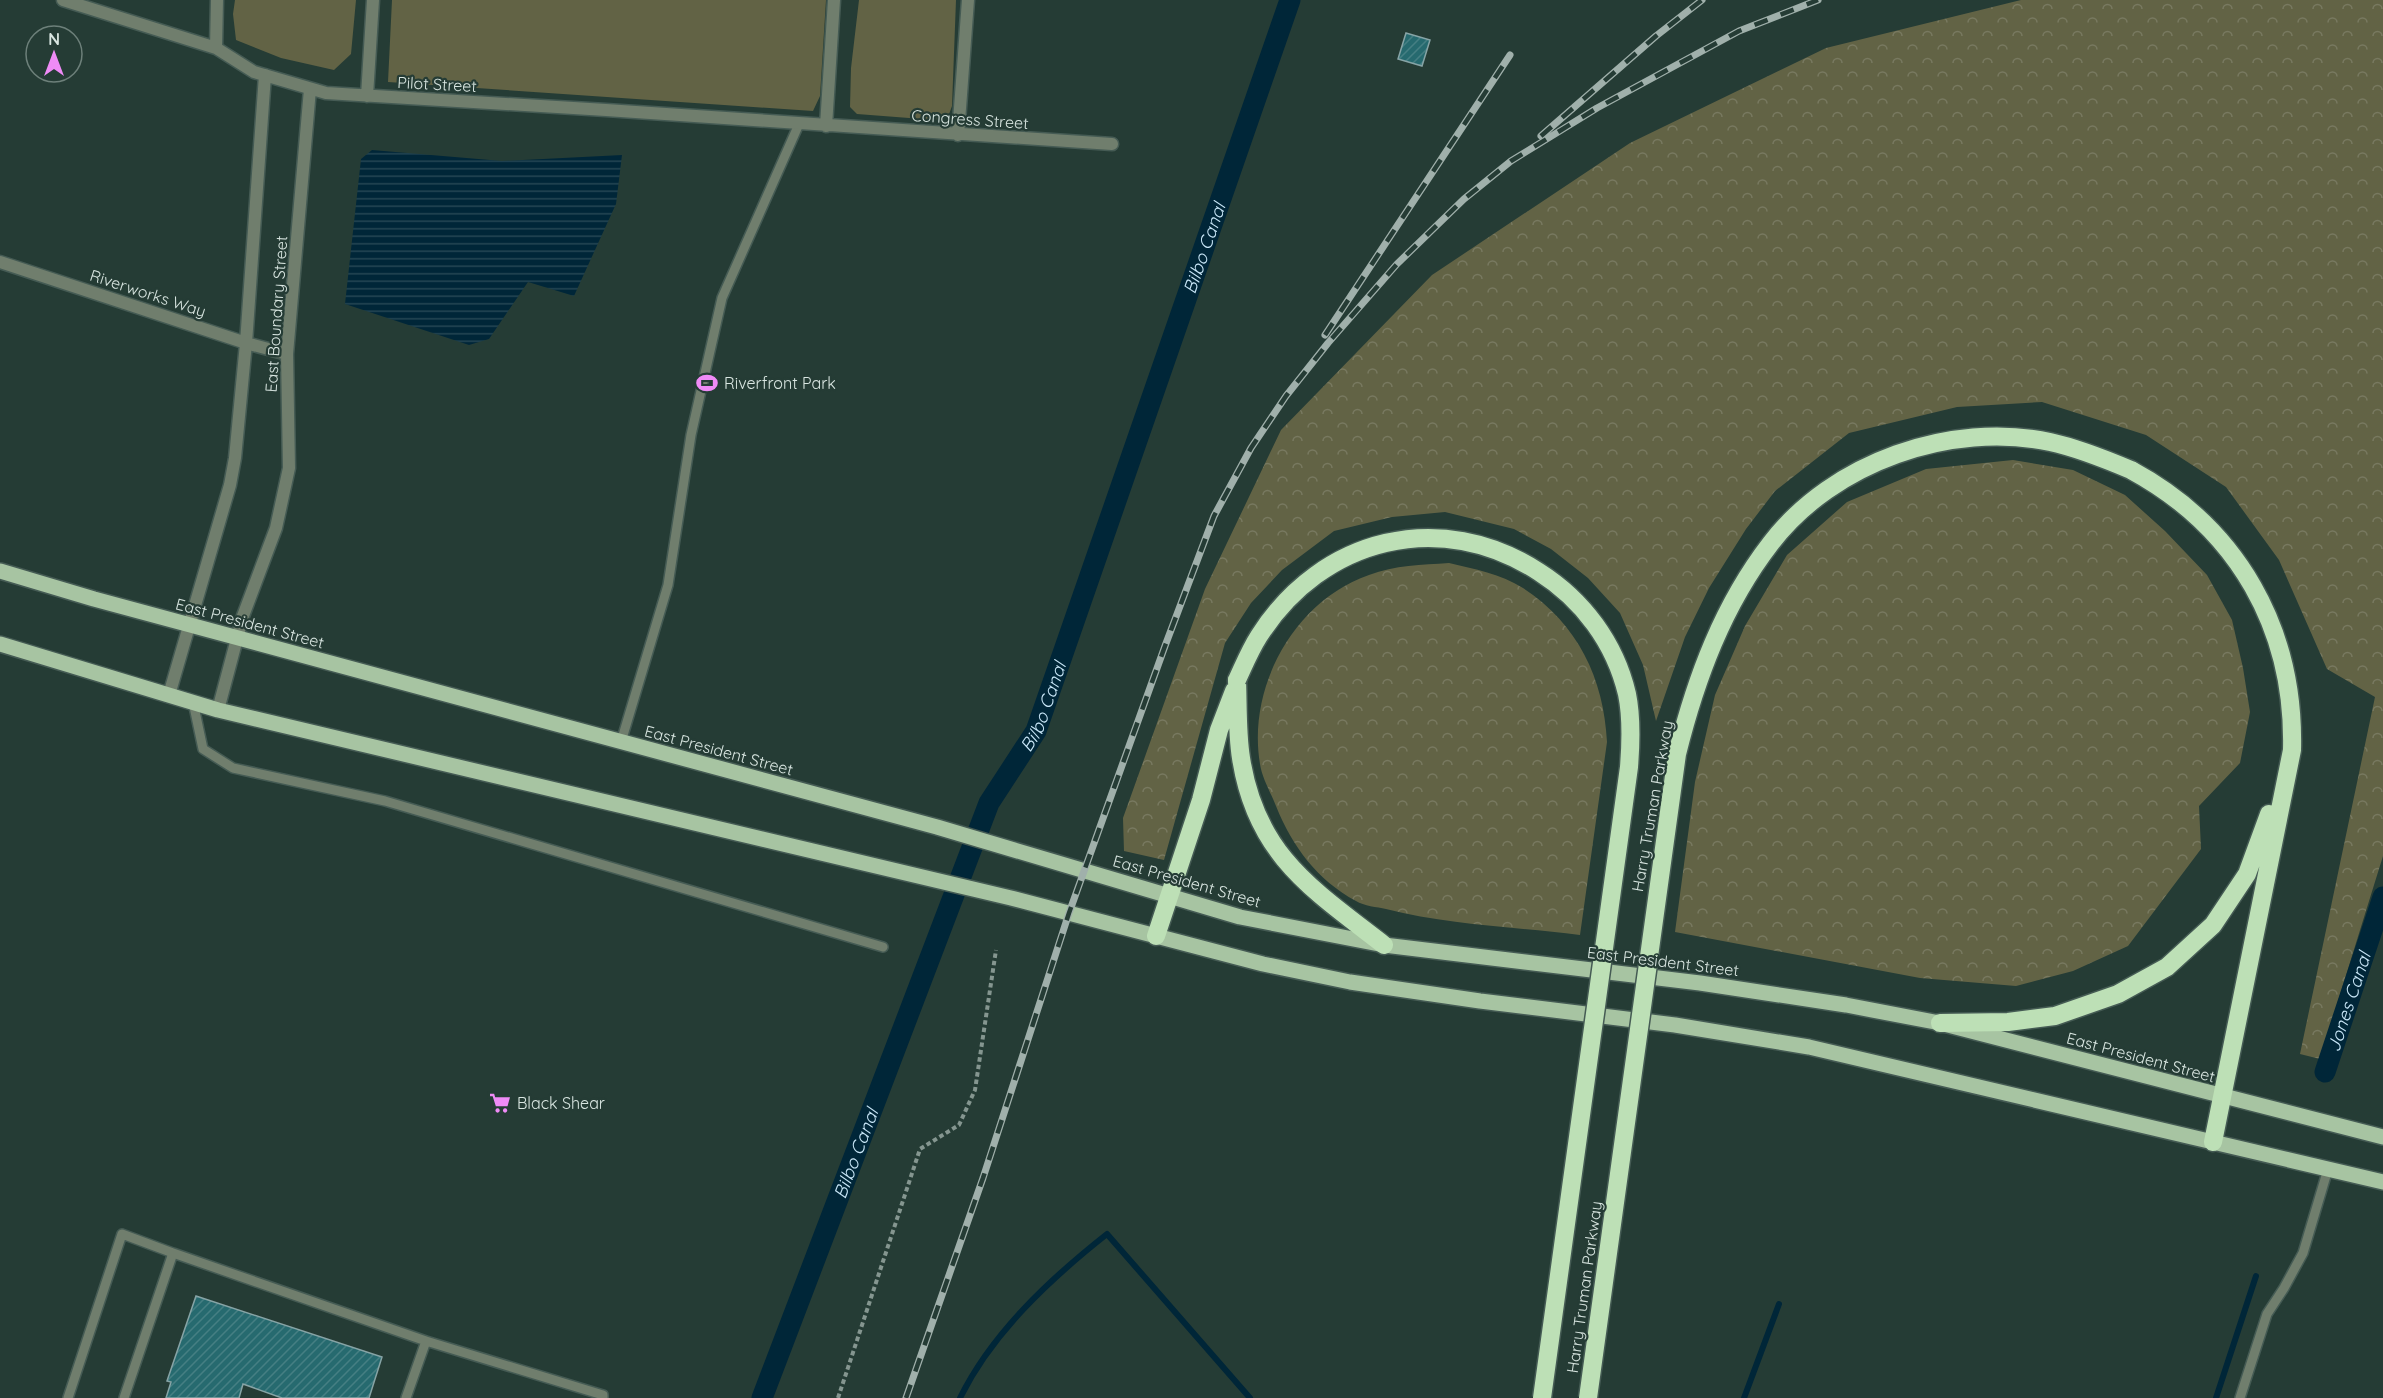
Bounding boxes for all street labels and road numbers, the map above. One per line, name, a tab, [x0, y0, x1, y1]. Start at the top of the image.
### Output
street label: Pilot Street	[397, 72, 477, 96]
street label: Congress Street	[911, 105, 1029, 133]
street label: East Boundary Street	[261, 235, 291, 393]
street label: Riverworks Way	[87, 265, 209, 321]
street label: East President Street	[174, 594, 326, 652]
street label: Harry Truman Parkway	[1627, 719, 1677, 893]
street label: East President Street	[643, 721, 795, 779]
street label: East President Street	[1111, 850, 1263, 912]
street label: East President Street	[1586, 942, 1740, 980]
street label: East President Street	[2065, 1028, 2217, 1086]
street label: Harry Truman Parkway	[1562, 1200, 1606, 1374]

